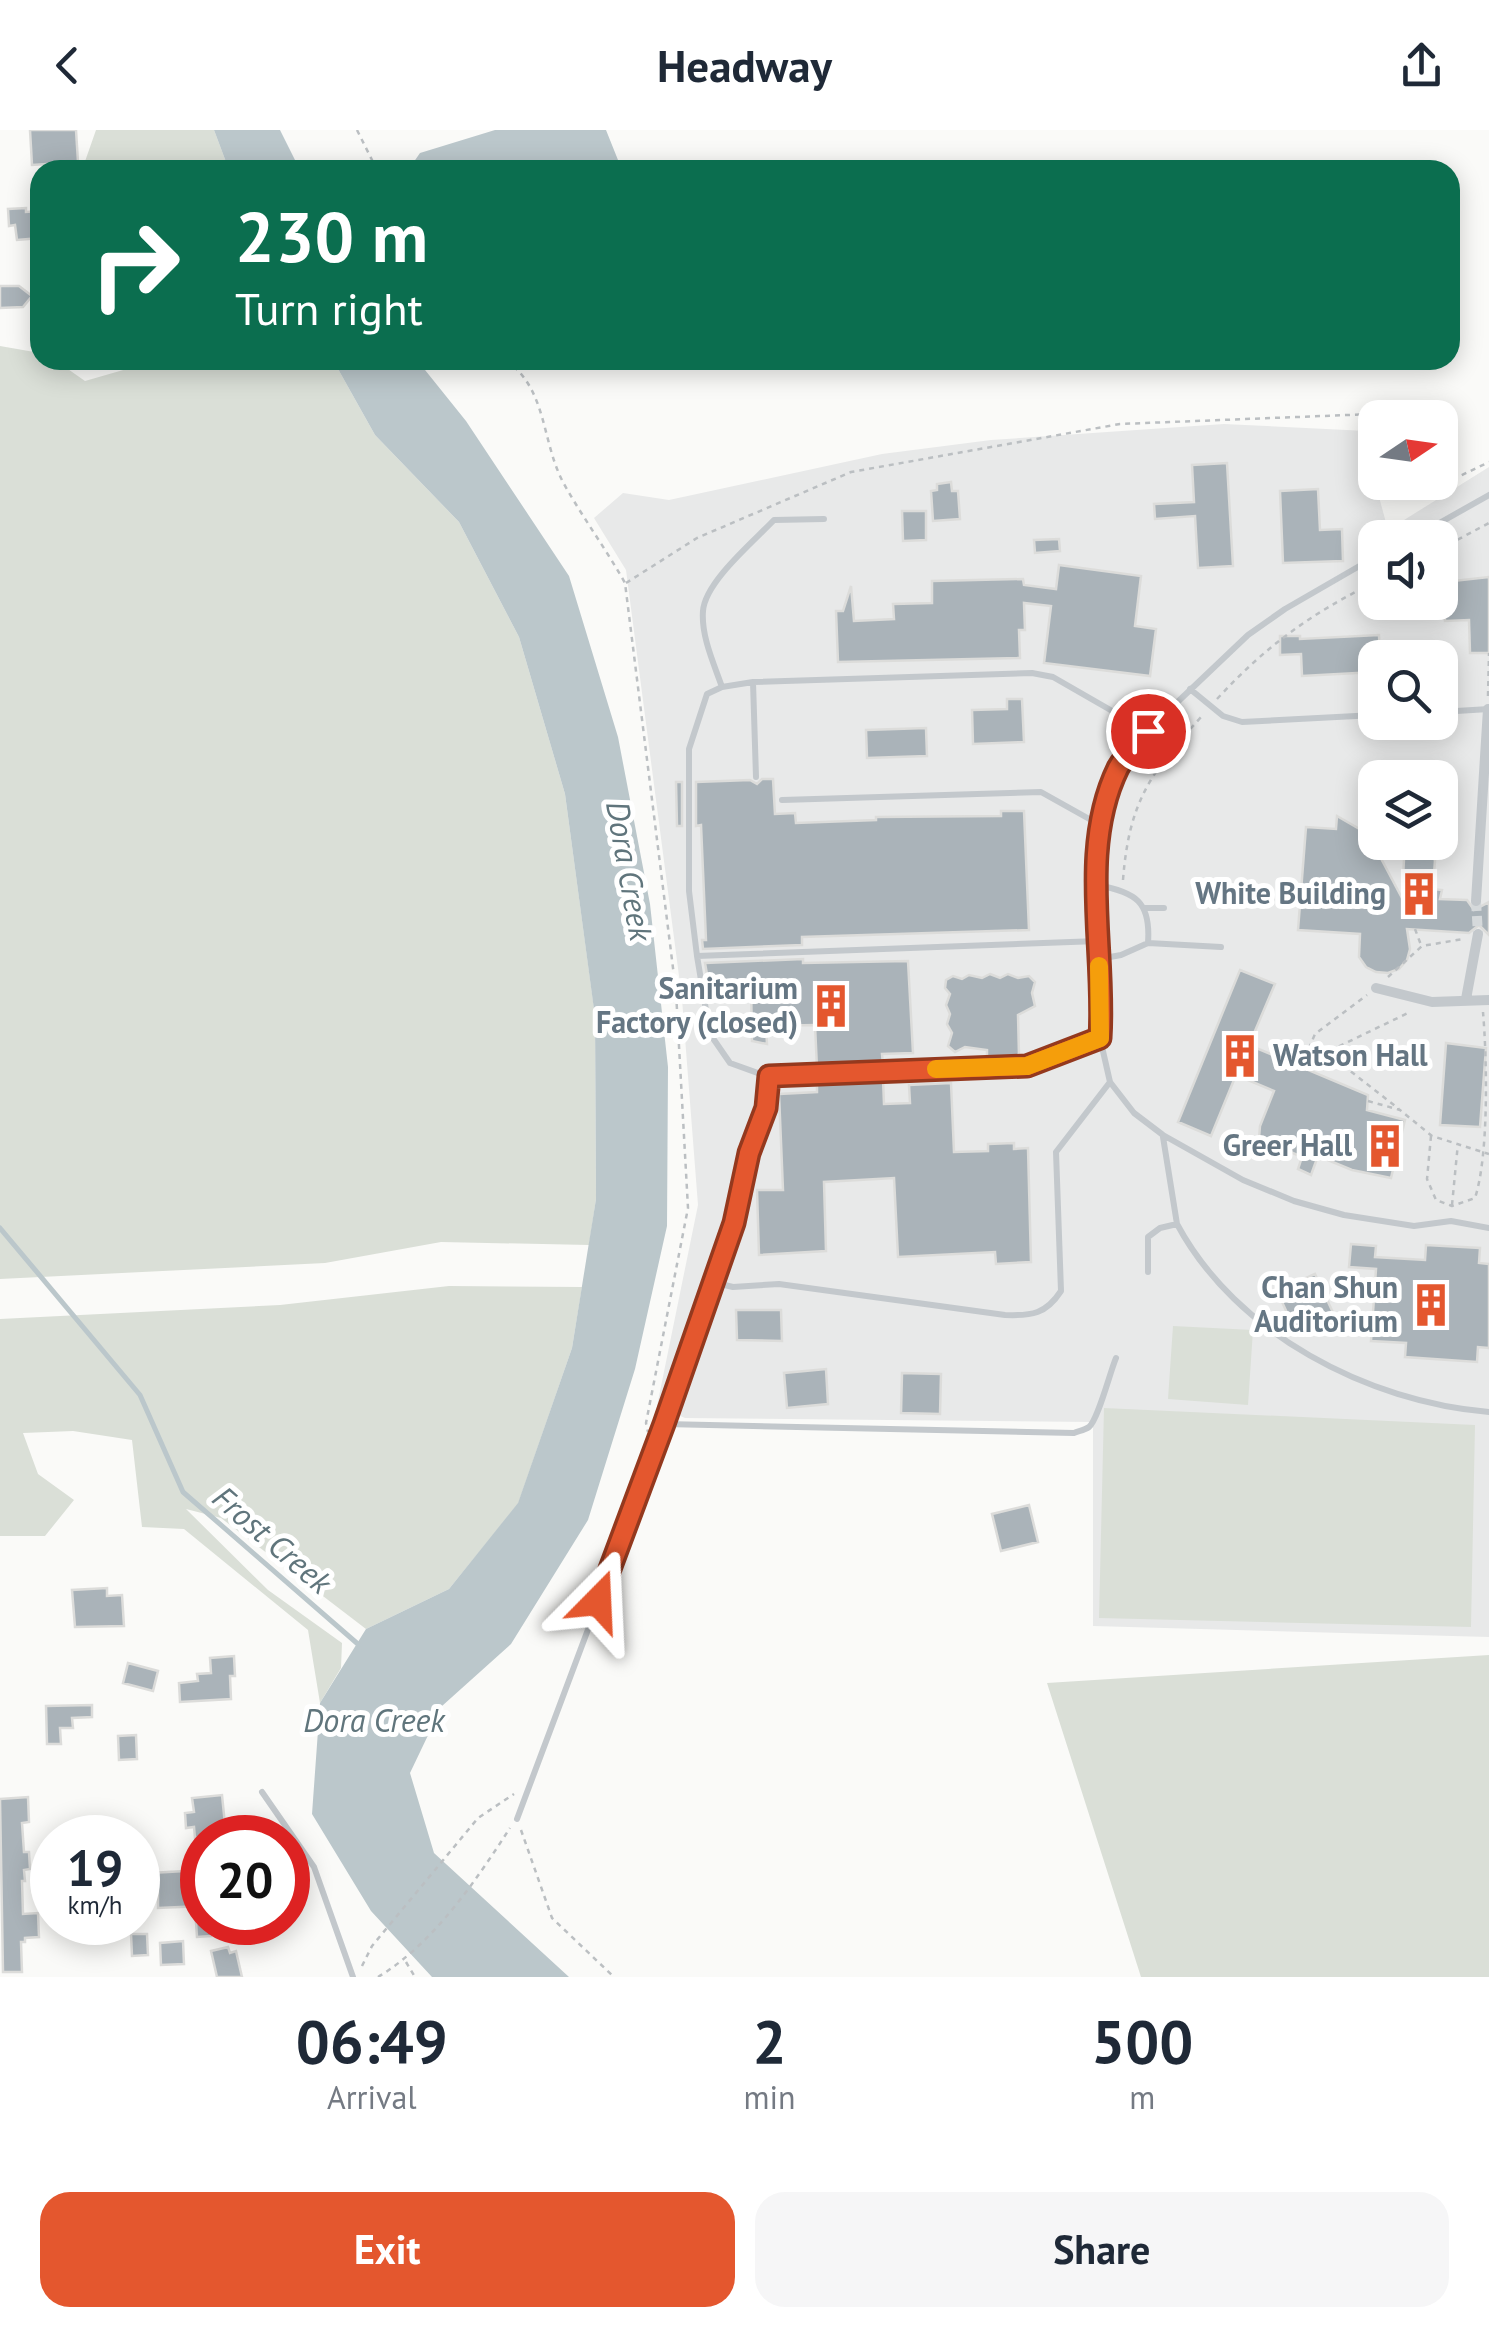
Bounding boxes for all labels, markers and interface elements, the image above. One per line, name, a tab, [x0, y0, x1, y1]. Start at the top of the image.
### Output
text: Headway	[657, 36, 832, 94]
icon: back	[40, 38, 95, 93]
icon: share	[1394, 38, 1449, 93]
text: 230 m	[235, 191, 428, 281]
icon: right	[70, 200, 200, 330]
text: Turn right	[235, 279, 423, 337]
north arrow	[1358, 400, 1458, 500]
map controls	[1358, 400, 1458, 860]
button: sound	[1358, 520, 1458, 620]
button: search	[1358, 640, 1458, 740]
pin	[1106, 689, 1191, 774]
icon: arrive	[1121, 704, 1176, 759]
button: layers	[1358, 760, 1458, 860]
water label: Dora Creek	[597, 798, 663, 946]
building icon: White Building	[1395, 870, 1443, 918]
place label: White Building	[1195, 873, 1386, 912]
place label: Sanitarium Factory (closed)	[596, 968, 798, 1041]
building icon: Sanitarium Factory (closed)	[807, 982, 855, 1030]
building icon: Watson Hall	[1216, 1032, 1264, 1080]
place label: Watson Hall	[1273, 1035, 1428, 1074]
building icon: Greer Hall	[1361, 1122, 1409, 1170]
place label: Greer Hall	[1223, 1125, 1352, 1164]
place label: Chan Shun Auditorium	[1254, 1267, 1398, 1340]
building icon: Chan Shun Auditorium	[1407, 1281, 1455, 1329]
water label: Frost Creek	[204, 1476, 342, 1604]
position arrow	[546, 1549, 650, 1653]
water label: Dora Creek	[303, 1699, 446, 1741]
speed limit sign: 20	[180, 1815, 310, 1945]
text: 19	[67, 1835, 123, 1900]
text: km/h	[68, 1889, 122, 1921]
text: 06:49	[296, 2002, 448, 2080]
text: 2	[753, 2002, 787, 2080]
text: 500	[1091, 2002, 1193, 2080]
text: Arrival	[327, 2076, 417, 2118]
text: min	[744, 2076, 796, 2118]
text: m	[1129, 2076, 1155, 2118]
button: Exit	[40, 2192, 735, 2307]
button: Share	[755, 2192, 1449, 2307]

